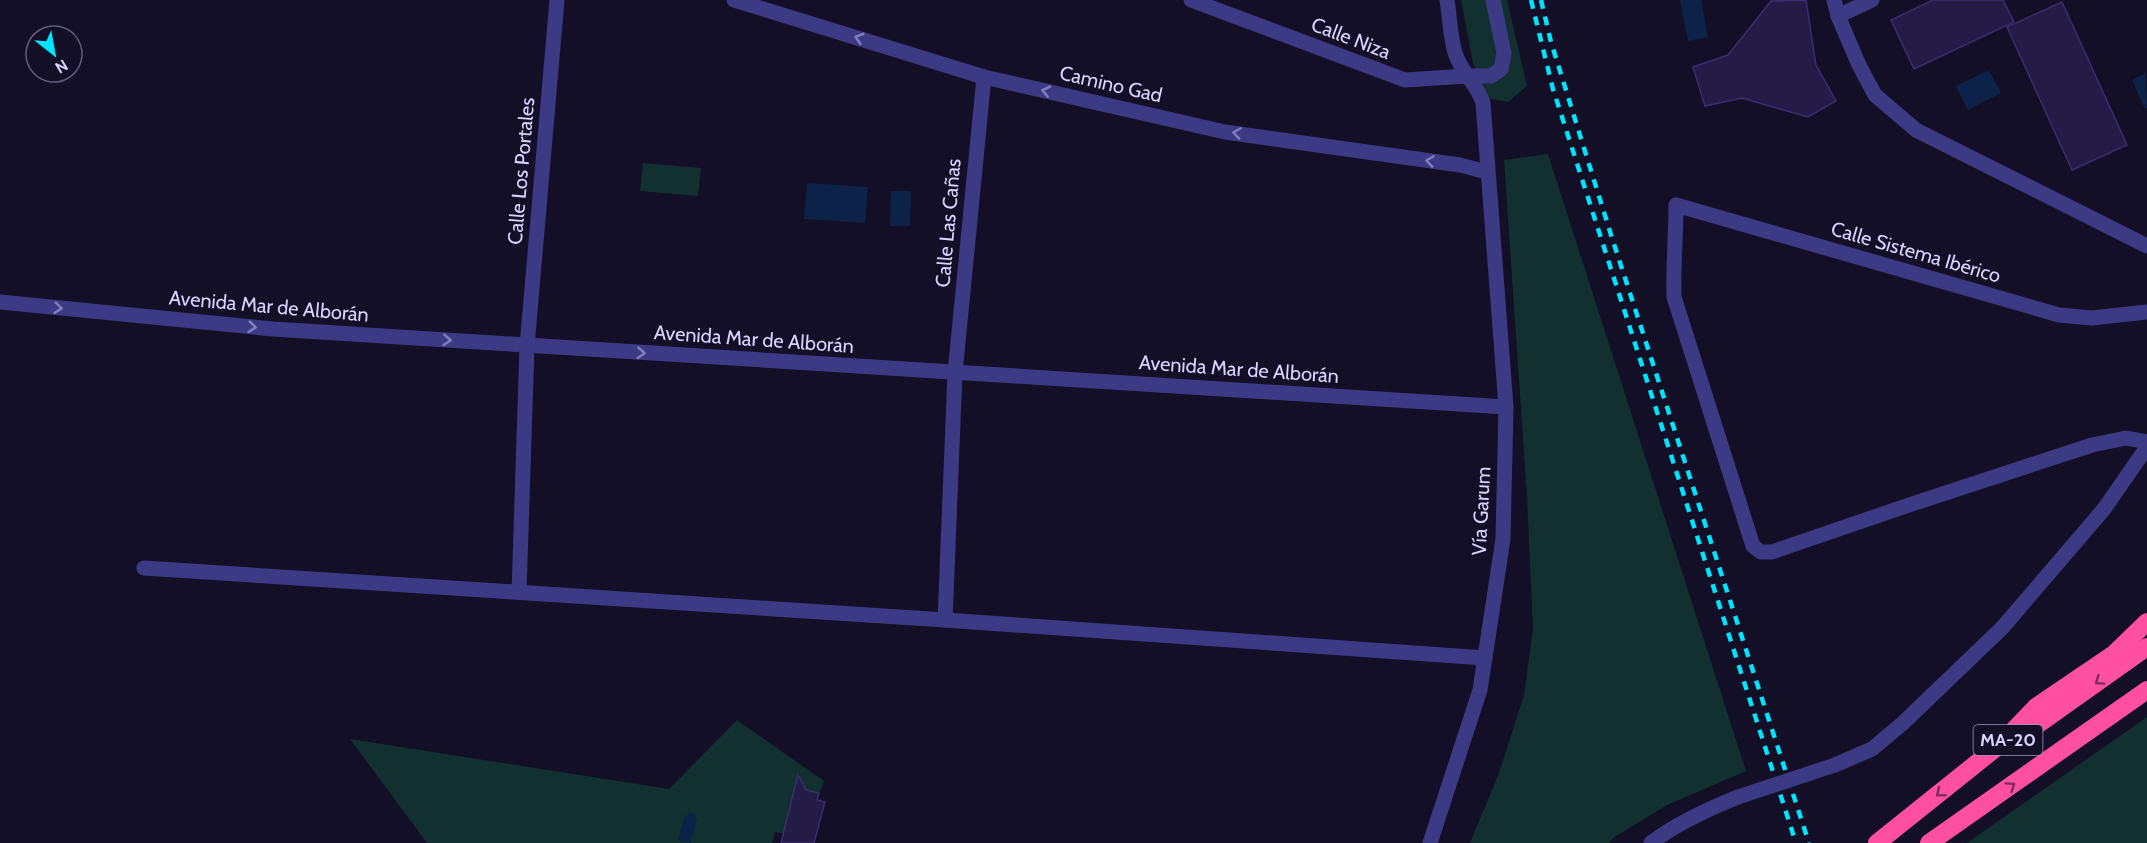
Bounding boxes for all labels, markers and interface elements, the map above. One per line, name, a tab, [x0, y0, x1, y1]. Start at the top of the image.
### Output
street label: Calle Niza	[1308, 12, 1394, 64]
north arrow	[24, 24, 84, 84]
one-way arrow	[854, 33, 865, 45]
text: N	[52, 55, 71, 77]
street label: Camino Gad	[1057, 61, 1165, 107]
one-way arrow	[1042, 86, 1052, 99]
street label: Calle Los Portales	[503, 96, 539, 246]
one-way arrow	[1232, 128, 1241, 140]
one-way arrow	[1425, 155, 1434, 167]
street label: Calle Las Cañas	[930, 158, 966, 288]
street label: Calle Sistema Ibérico	[1828, 216, 2004, 288]
street label: Avenida Mar de Alborán	[168, 285, 370, 327]
one-way arrow	[54, 301, 63, 314]
one-way arrow	[248, 320, 257, 333]
street label: Avenida Mar de Alborán	[653, 320, 855, 358]
one-way arrow	[442, 334, 451, 347]
one-way arrow	[637, 346, 646, 359]
street label: Avenida Mar de Alborán	[1138, 350, 1340, 388]
street label: Vía Garum	[1467, 466, 1495, 556]
one-way arrow	[2095, 674, 2106, 685]
road number: MA-20	[1974, 725, 2042, 755]
one-way arrow	[2005, 782, 2016, 793]
one-way arrow	[1936, 785, 1947, 796]

